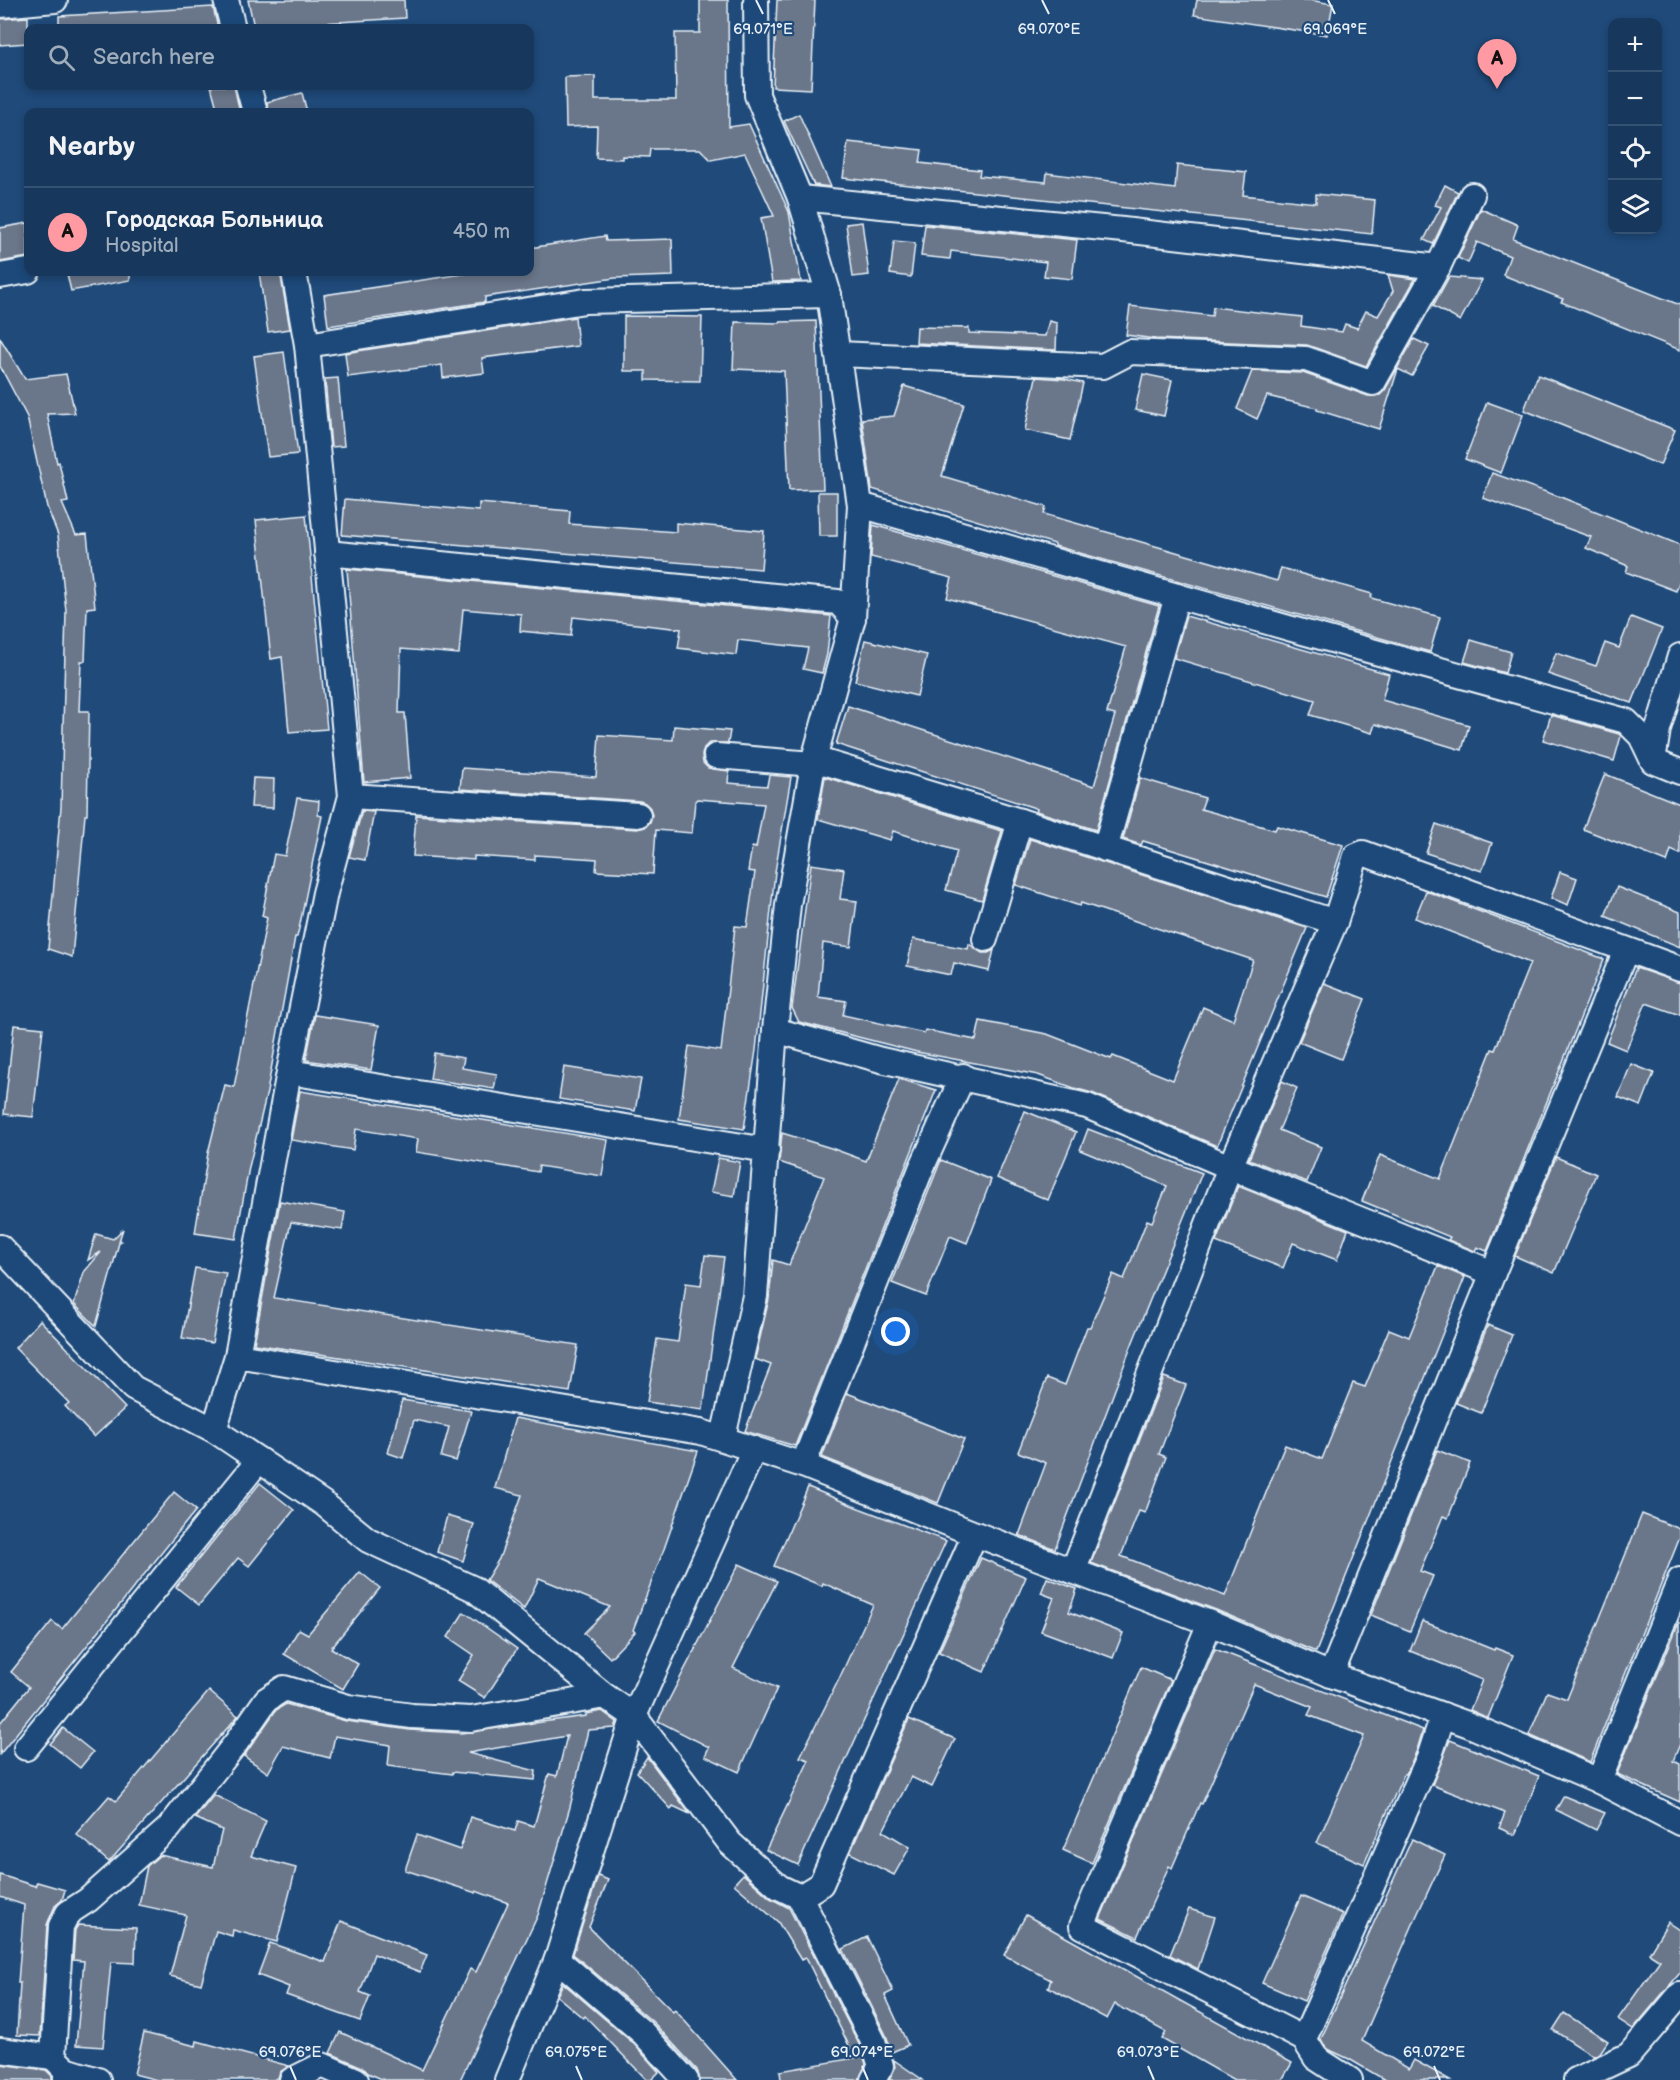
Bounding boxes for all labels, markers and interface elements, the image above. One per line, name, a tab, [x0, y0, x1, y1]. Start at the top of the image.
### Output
map controls	[1608, 18, 1662, 234]
button: +	[1608, 18, 1662, 72]
text: 69.071°E	[733, 20, 793, 39]
text: 69.070°E	[1018, 20, 1080, 39]
text: 69.069°E	[1303, 20, 1367, 39]
search box	[24, 24, 534, 90]
pin: A	[1478, 40, 1516, 89]
icon: search	[45, 41, 78, 74]
text: Search here	[93, 44, 215, 71]
button: −	[1608, 72, 1662, 126]
button: locate	[1608, 126, 1662, 180]
text: Nearby	[48, 132, 135, 163]
button: layers	[1608, 180, 1662, 234]
text: Городская Больница	[105, 207, 323, 234]
text: A	[61, 220, 74, 244]
text: 450 m	[453, 220, 510, 244]
text: Hospital	[105, 234, 178, 258]
your location	[881, 1317, 910, 1346]
text: 69.076°E	[259, 2043, 321, 2062]
text: 69.075°E	[545, 2043, 607, 2062]
text: 69.074°E	[831, 2043, 893, 2062]
text: 69.073°E	[1117, 2043, 1179, 2062]
text: 69.072°E	[1403, 2043, 1465, 2062]

